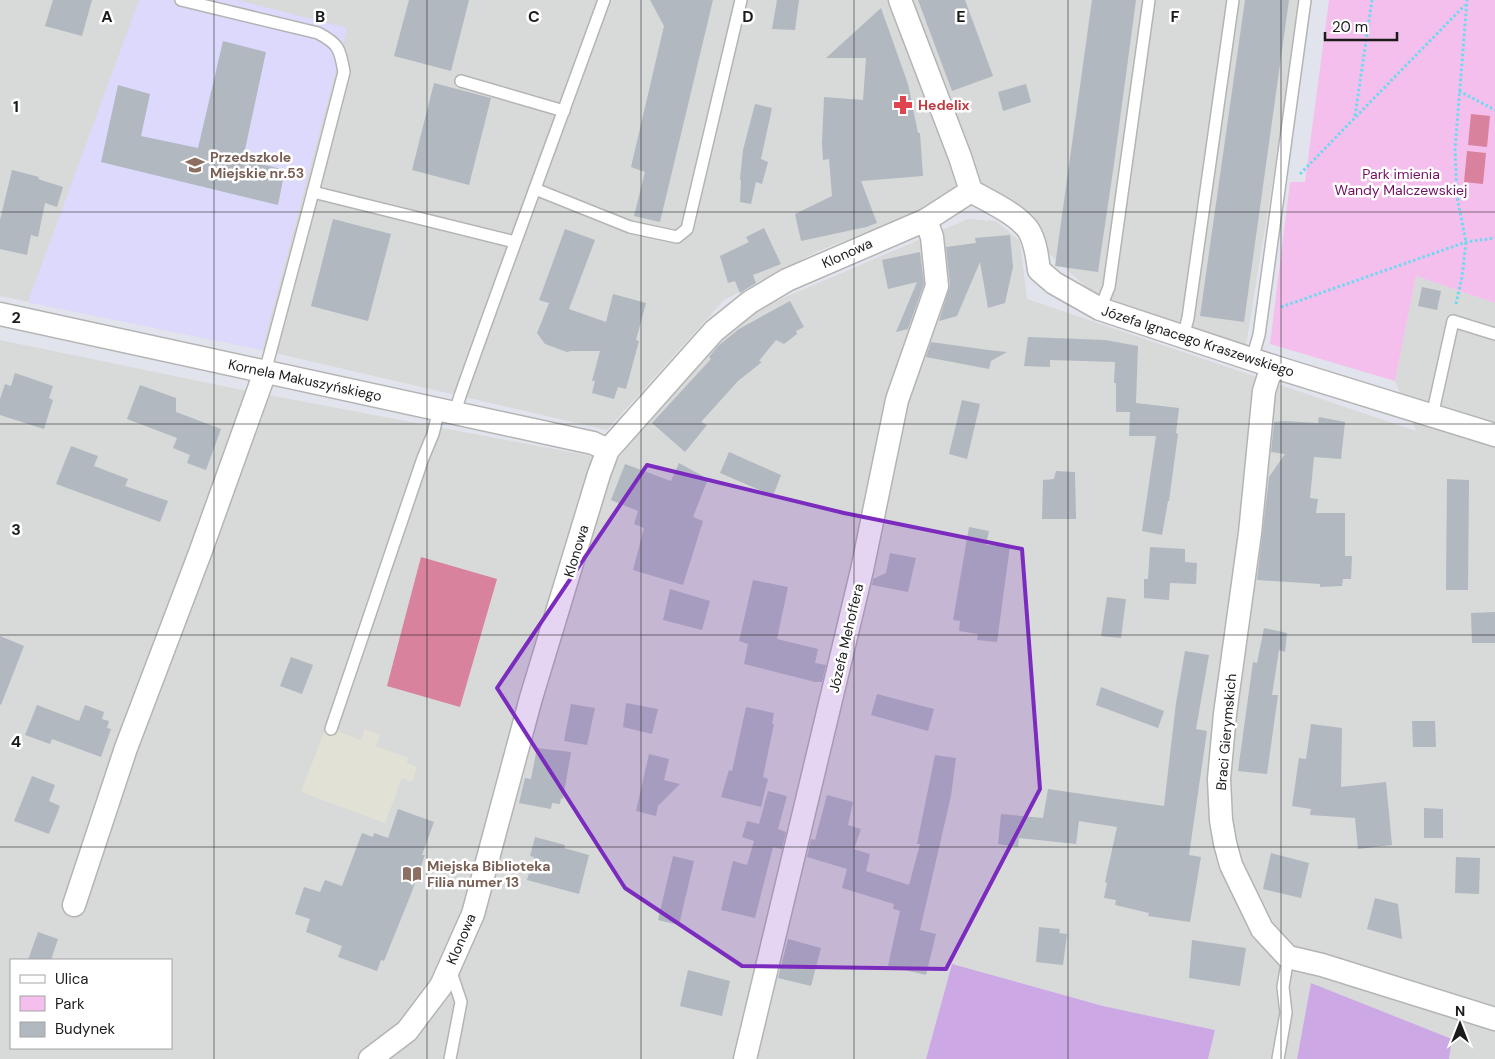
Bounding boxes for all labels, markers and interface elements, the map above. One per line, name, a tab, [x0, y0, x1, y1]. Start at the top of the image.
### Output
text: A	[101, 6, 113, 27]
text: B	[315, 6, 325, 27]
text: C	[528, 6, 540, 27]
text: D	[742, 6, 754, 27]
text: E	[956, 6, 966, 27]
text: F	[1171, 6, 1180, 27]
scale bar	[1325, 10, 1398, 42]
text: 20 m	[1332, 17, 1368, 37]
pharmacy icon: Hedelix	[892, 94, 914, 116]
text: 1	[13, 96, 19, 117]
place label: Hedelix	[918, 96, 970, 114]
place label: Przedszkole Miejskie nr.53	[210, 148, 304, 182]
school or university icon: Przedszkole Miejskie nr.53	[184, 154, 206, 176]
park label: Park imienia Wandy Malczewskiej	[1335, 165, 1467, 199]
street label: Klonowa	[819, 234, 875, 272]
street label: Józefa Ignacego Kraszewskiego	[1099, 301, 1297, 381]
text: 2	[11, 307, 21, 328]
street label: Kornela Makuszyńskiego	[227, 355, 383, 405]
text: 3	[11, 519, 21, 540]
street label: Klonowa	[560, 523, 592, 579]
street label: Józefa Mehoffera	[825, 582, 867, 694]
street label: Braci Gierymskich	[1212, 673, 1240, 791]
text: 4	[11, 731, 21, 752]
place label: Miejska Biblioteka Filia numer 13	[427, 857, 550, 891]
library icon: Miejska Biblioteka Filia numer 13	[401, 863, 423, 885]
street label: Klonowa	[442, 911, 480, 967]
legend	[10, 959, 172, 1049]
text: Ulica	[55, 969, 89, 989]
text: Park	[55, 994, 85, 1014]
north arrow	[1435, 999, 1485, 1049]
text: N	[1455, 1002, 1465, 1020]
text: Budynek	[55, 1019, 116, 1039]

